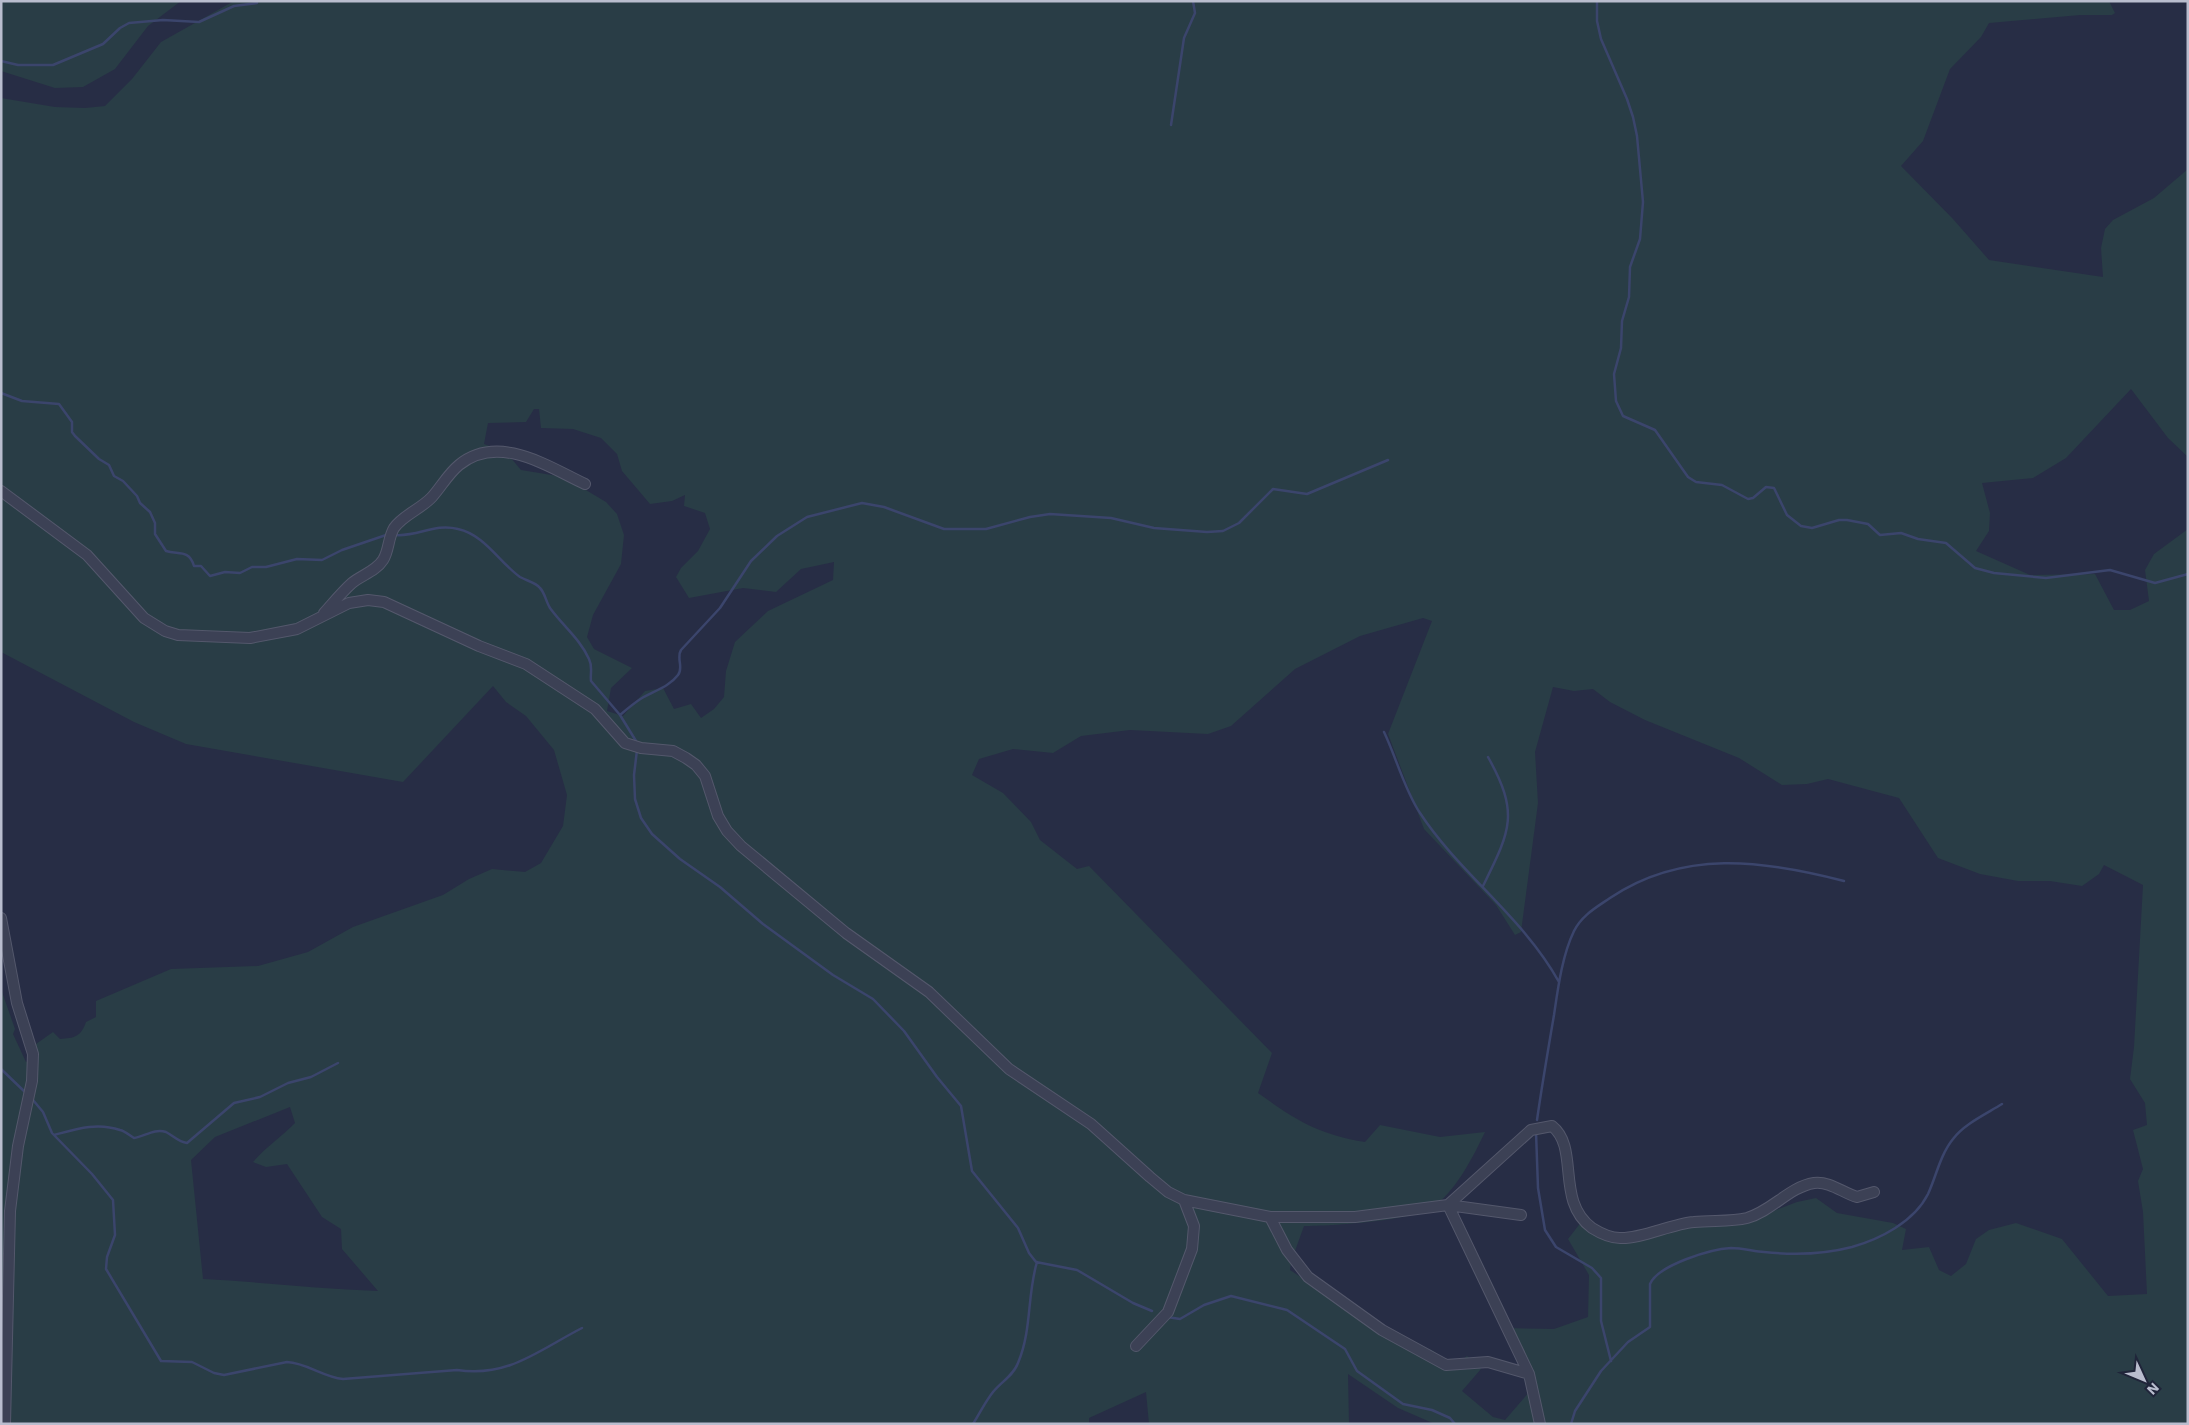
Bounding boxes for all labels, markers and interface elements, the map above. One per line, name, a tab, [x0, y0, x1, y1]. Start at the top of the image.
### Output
north arrow	[2119, 1355, 2169, 1405]
text: N	[2144, 1380, 2163, 1398]

